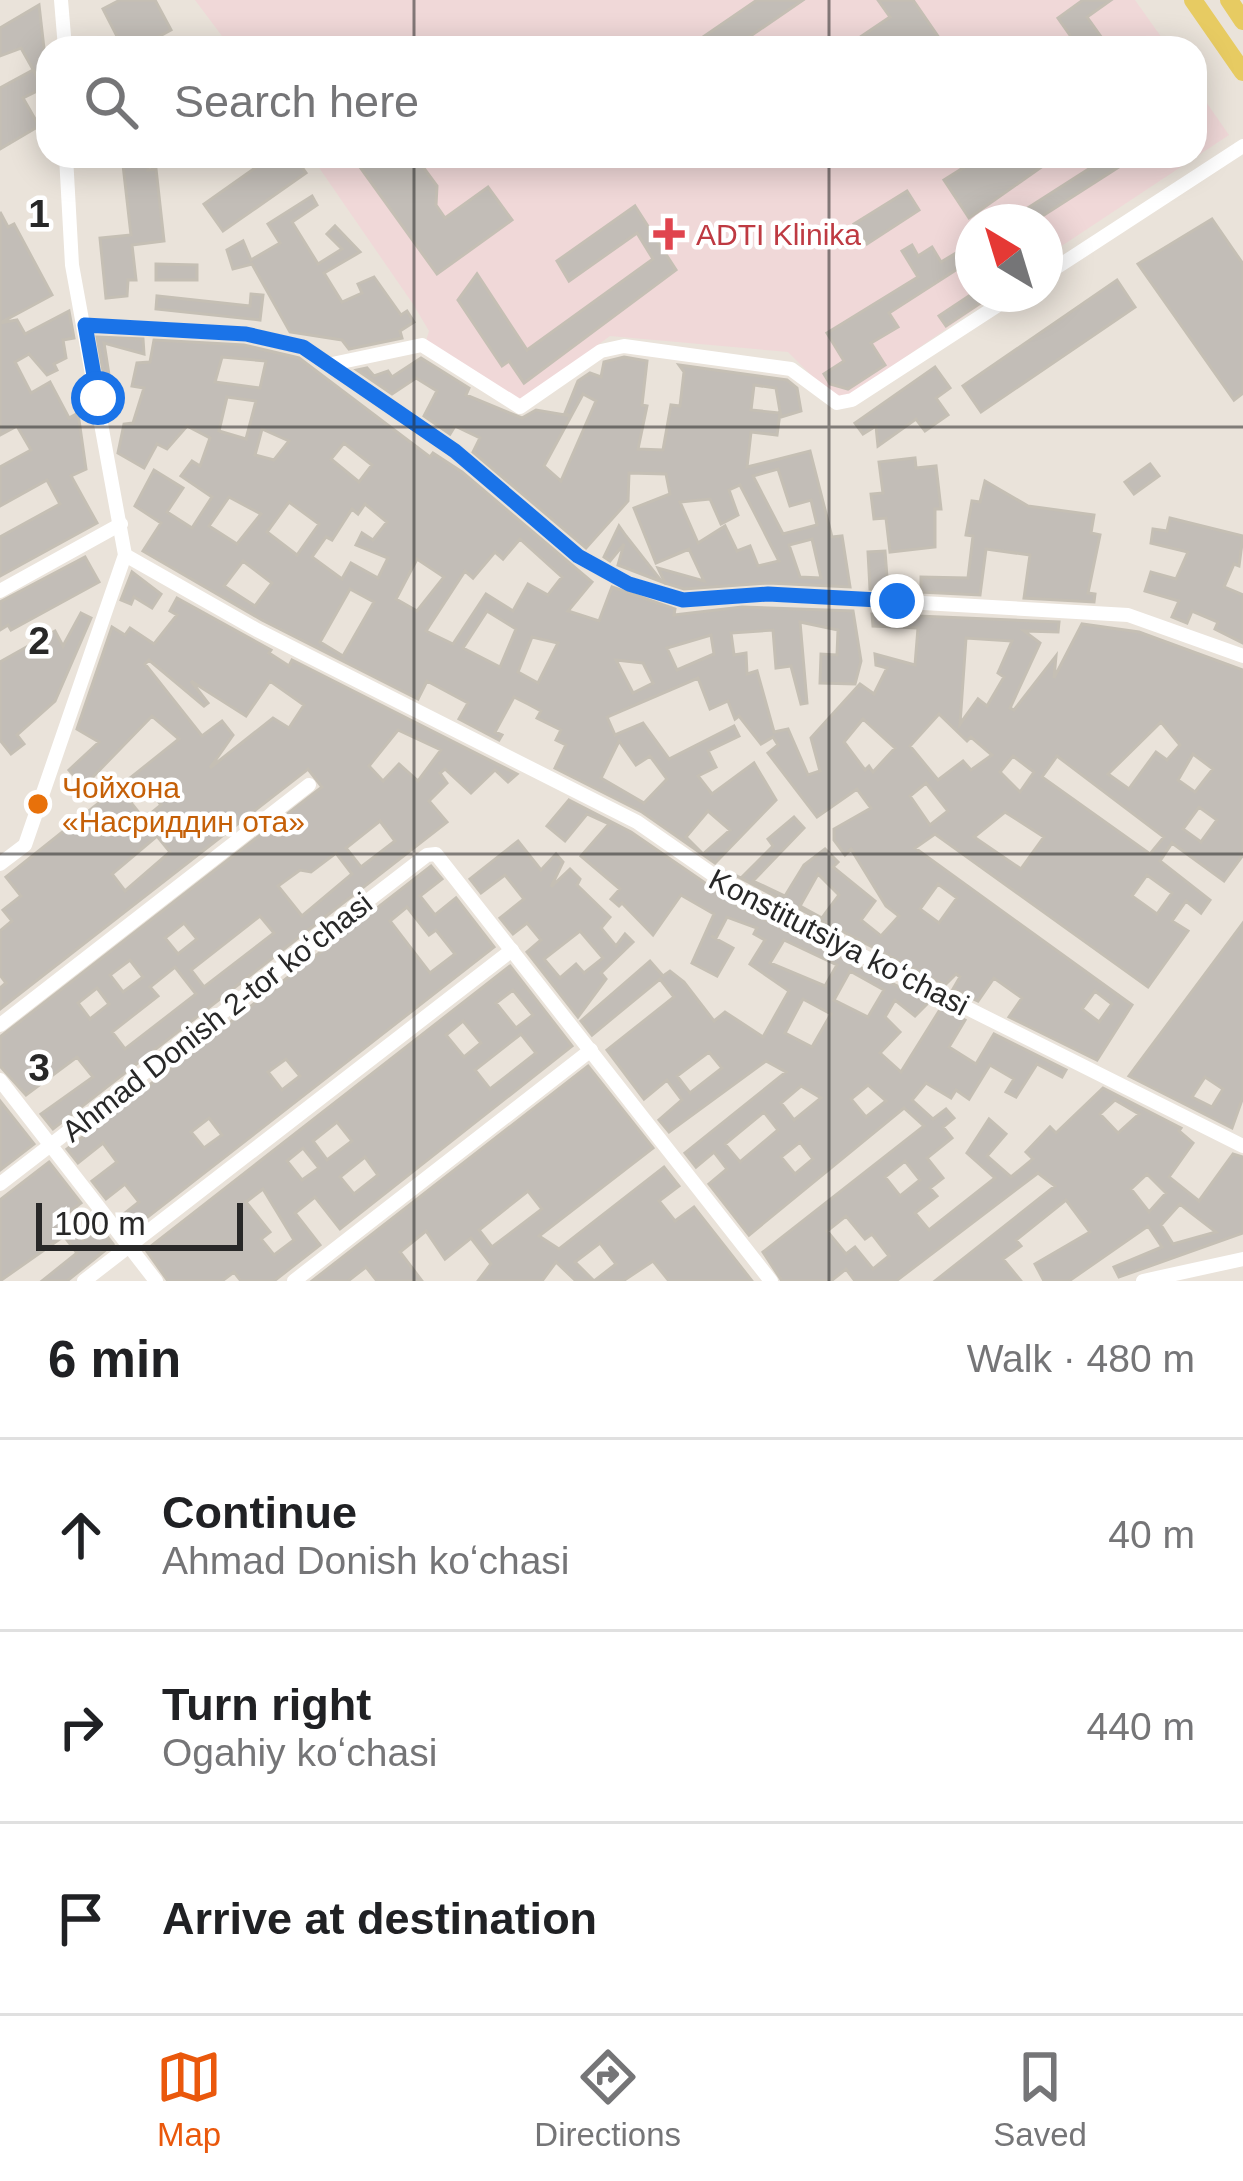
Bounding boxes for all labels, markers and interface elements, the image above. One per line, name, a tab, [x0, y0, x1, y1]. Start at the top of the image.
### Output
search box	[36, 36, 1207, 168]
icon: search	[78, 69, 144, 135]
text: Search here	[174, 76, 419, 127]
text: 1	[28, 192, 50, 235]
north arrow	[955, 204, 1063, 312]
marker: ADTI Klinika	[653, 218, 685, 250]
place label: ADTI Klinika	[696, 218, 861, 251]
route start	[71, 371, 125, 425]
route end	[870, 574, 924, 628]
text: 2	[28, 619, 50, 662]
place label: Чойхона «Насриддин ота»	[62, 771, 305, 838]
marker: Чойхона «Насриддин ота»	[25, 791, 51, 817]
street label: Konstitutsiya koʻchasi	[704, 862, 974, 1022]
street label: Ahmad Donish 2-tor koʻchasi	[56, 886, 378, 1148]
text: 3	[28, 1046, 50, 1089]
scale bar	[36, 1197, 243, 1250]
text: 100 m	[54, 1205, 146, 1242]
text: 6 min	[48, 1331, 181, 1388]
text: Walk · 480 m	[967, 1337, 1195, 1380]
text: Continue	[162, 1487, 357, 1538]
icon: ahead	[48, 1502, 114, 1568]
text: 40 m	[1108, 1513, 1195, 1556]
text: Ahmad Donish koʻchasi	[162, 1539, 570, 1582]
text: Turn right	[162, 1679, 371, 1730]
icon: right	[48, 1694, 114, 1760]
text: 440 m	[1087, 1705, 1195, 1748]
text: Ogahiy koʻchasi	[162, 1731, 437, 1774]
icon: arrive	[48, 1886, 114, 1952]
text: Arrive at destination	[162, 1893, 597, 1944]
tab: Map	[156, 2044, 222, 2154]
tab: Directions	[534, 2044, 681, 2154]
tab: Saved	[993, 2044, 1087, 2154]

